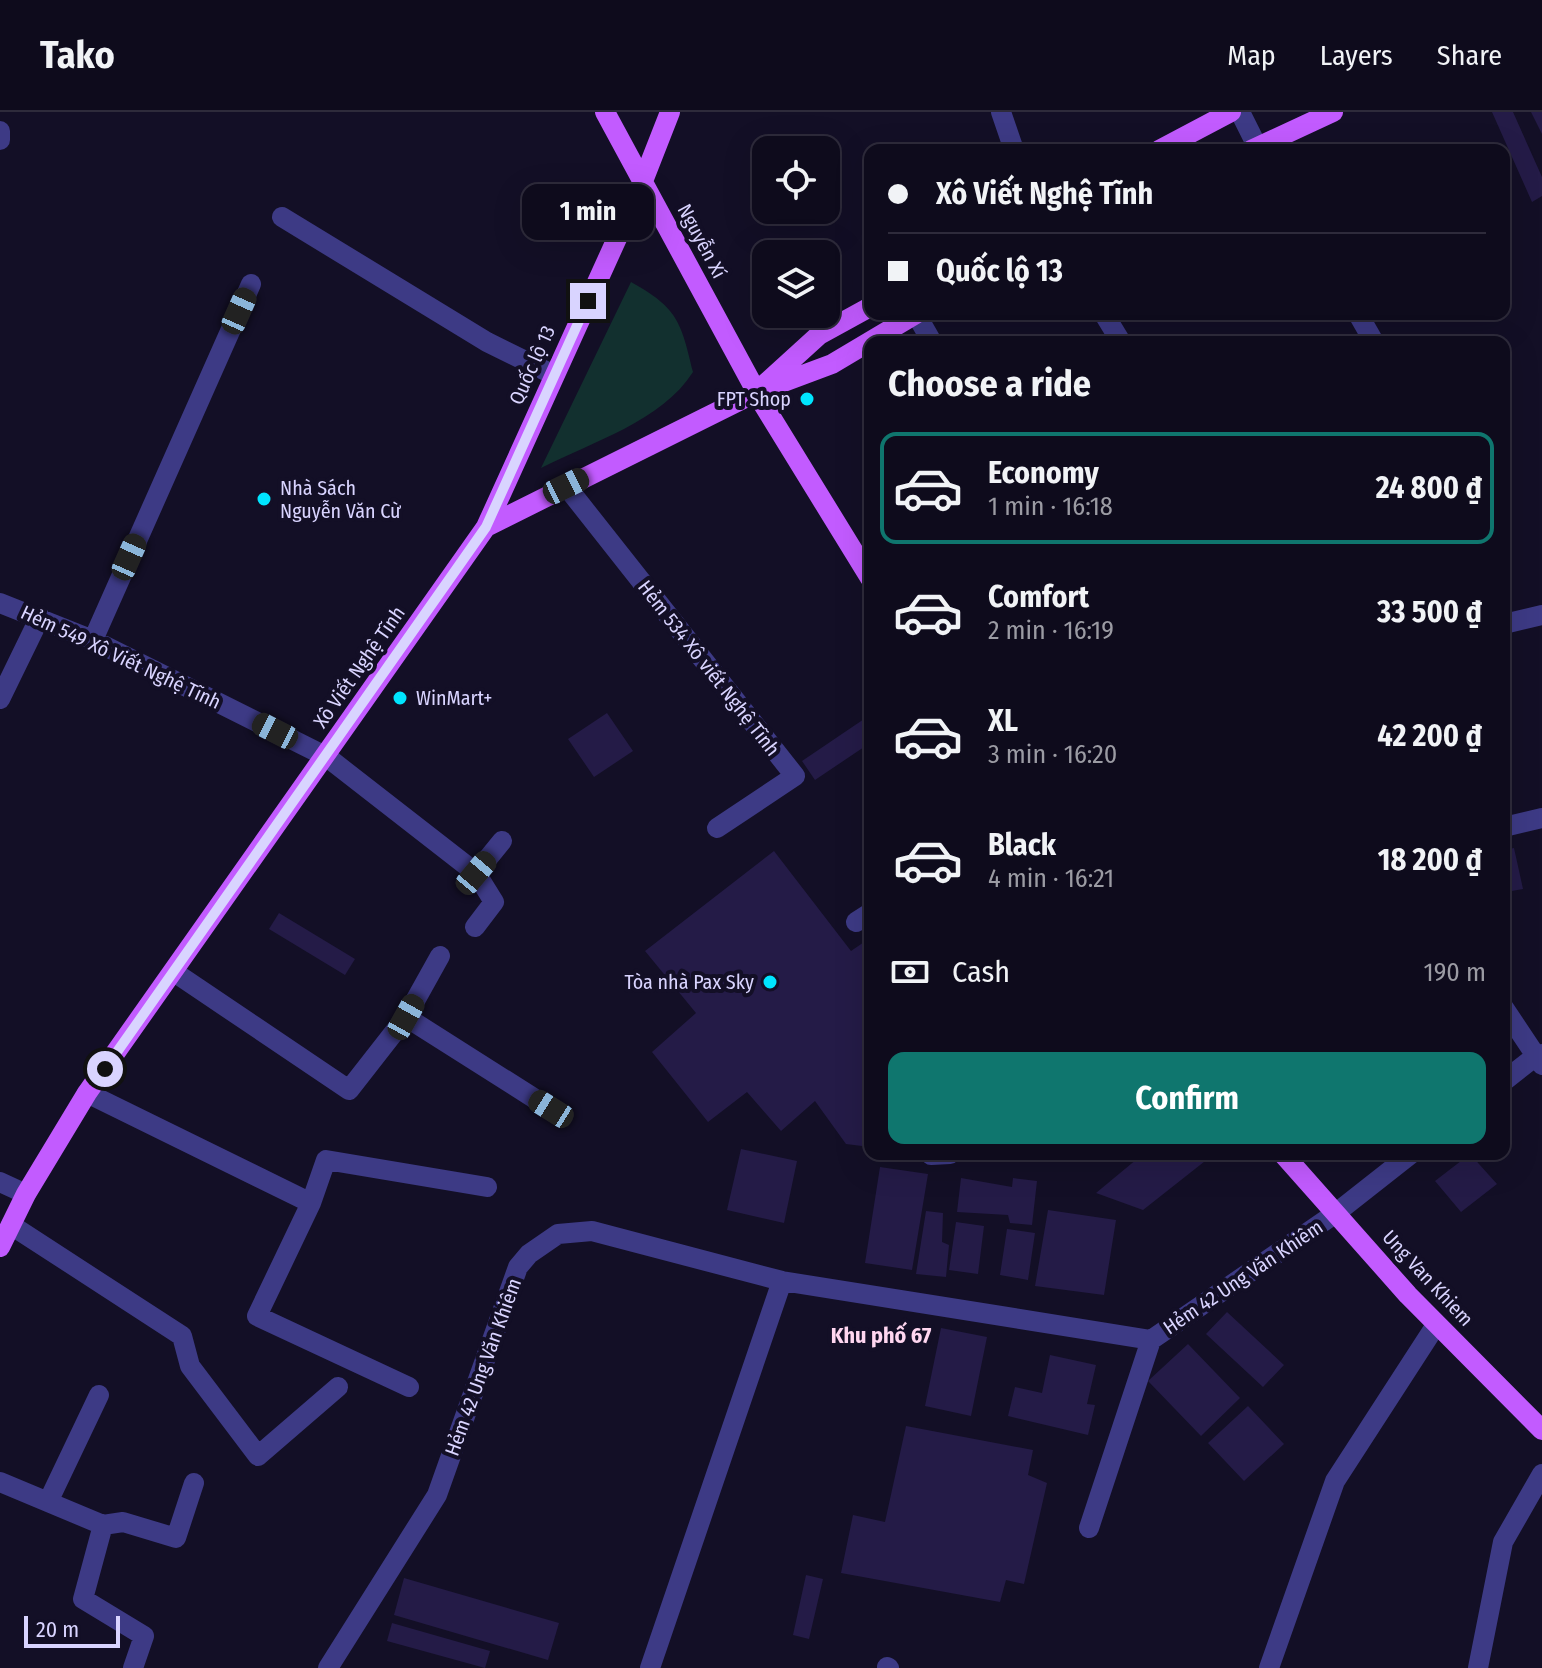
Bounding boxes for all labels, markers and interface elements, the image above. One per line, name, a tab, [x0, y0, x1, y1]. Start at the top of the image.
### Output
text: Tako	[40, 32, 115, 78]
text: Map	[1227, 39, 1276, 72]
text: Layers	[1320, 39, 1393, 72]
text: Share	[1437, 39, 1502, 72]
map controls	[752, 136, 840, 328]
button: locate	[752, 136, 840, 224]
text: Xô Viết Nghệ Tĩnh	[936, 176, 1153, 212]
callout: 1 min	[522, 185, 654, 241]
text: 1 min	[560, 196, 616, 227]
street label: Nguyễn Xí	[672, 200, 732, 282]
button: layers	[752, 240, 840, 328]
text: Quốc lộ 13	[936, 253, 1063, 289]
route end	[570, 283, 606, 319]
car	[218, 284, 260, 338]
street label: Quốc lộ 13	[504, 322, 560, 408]
text: Choose a ride	[888, 362, 1091, 406]
place label: FPT Shop	[717, 387, 791, 411]
marker: FPT Shop	[798, 390, 816, 408]
icon: car	[892, 452, 964, 524]
text: Economy	[988, 455, 1099, 491]
car	[539, 465, 593, 507]
text: 24 800 ₫	[1376, 470, 1482, 506]
place label: Nhà Sách Nguyễn Văn Cừ	[280, 476, 402, 523]
marker: Nhà Sách Nguyễn Văn Cừ	[255, 490, 273, 508]
text: 1 min · 16:18	[988, 491, 1113, 522]
car	[108, 530, 150, 584]
street label: Hẻm 534 Xô viết Nghệ Tĩnh	[633, 575, 785, 761]
icon: car	[892, 576, 964, 648]
text: Comfort	[988, 579, 1089, 615]
text: 33 500 ₫	[1377, 594, 1482, 630]
street label: Hẻm 549 Xô Viết Nghệ Tĩnh	[17, 600, 225, 714]
street label: Xô Viết Nghệ Tĩnh	[308, 602, 410, 732]
text: 2 min · 16:19	[988, 615, 1114, 646]
place label: WinMart+	[416, 686, 492, 710]
marker: WinMart+	[391, 689, 409, 707]
icon: car	[892, 700, 964, 772]
text: XL	[988, 703, 1018, 739]
car	[248, 709, 302, 753]
text: 42 200 ₫	[1377, 718, 1482, 754]
text: 3 min · 16:20	[988, 739, 1117, 770]
icon: car	[892, 824, 964, 896]
text: Black	[988, 827, 1056, 863]
text: 18 200 ₫	[1378, 842, 1482, 878]
car	[451, 847, 501, 899]
text: 4 min · 16:21	[988, 863, 1114, 894]
icon: cash	[888, 950, 932, 994]
text: Cash	[952, 954, 1010, 990]
text: 190 m	[1424, 957, 1486, 988]
place label: Tòa nhà Pax Sky	[625, 970, 754, 994]
marker: Tòa nhà Pax Sky	[761, 973, 779, 991]
car	[384, 990, 428, 1044]
route start	[87, 1051, 123, 1087]
button: Confirm	[888, 1052, 1486, 1144]
car	[524, 1086, 578, 1132]
street label: Hẻm 42 Ung Văn Khiêm	[1159, 1215, 1327, 1339]
street label: Ung Van Khiem	[1378, 1225, 1478, 1331]
street label: Hẻm 42 Ung Văn Khiêm	[440, 1275, 526, 1459]
district label: Khu phố 67	[831, 1321, 932, 1349]
scale bar	[24, 1612, 120, 1648]
text: 20 m	[36, 1616, 79, 1643]

